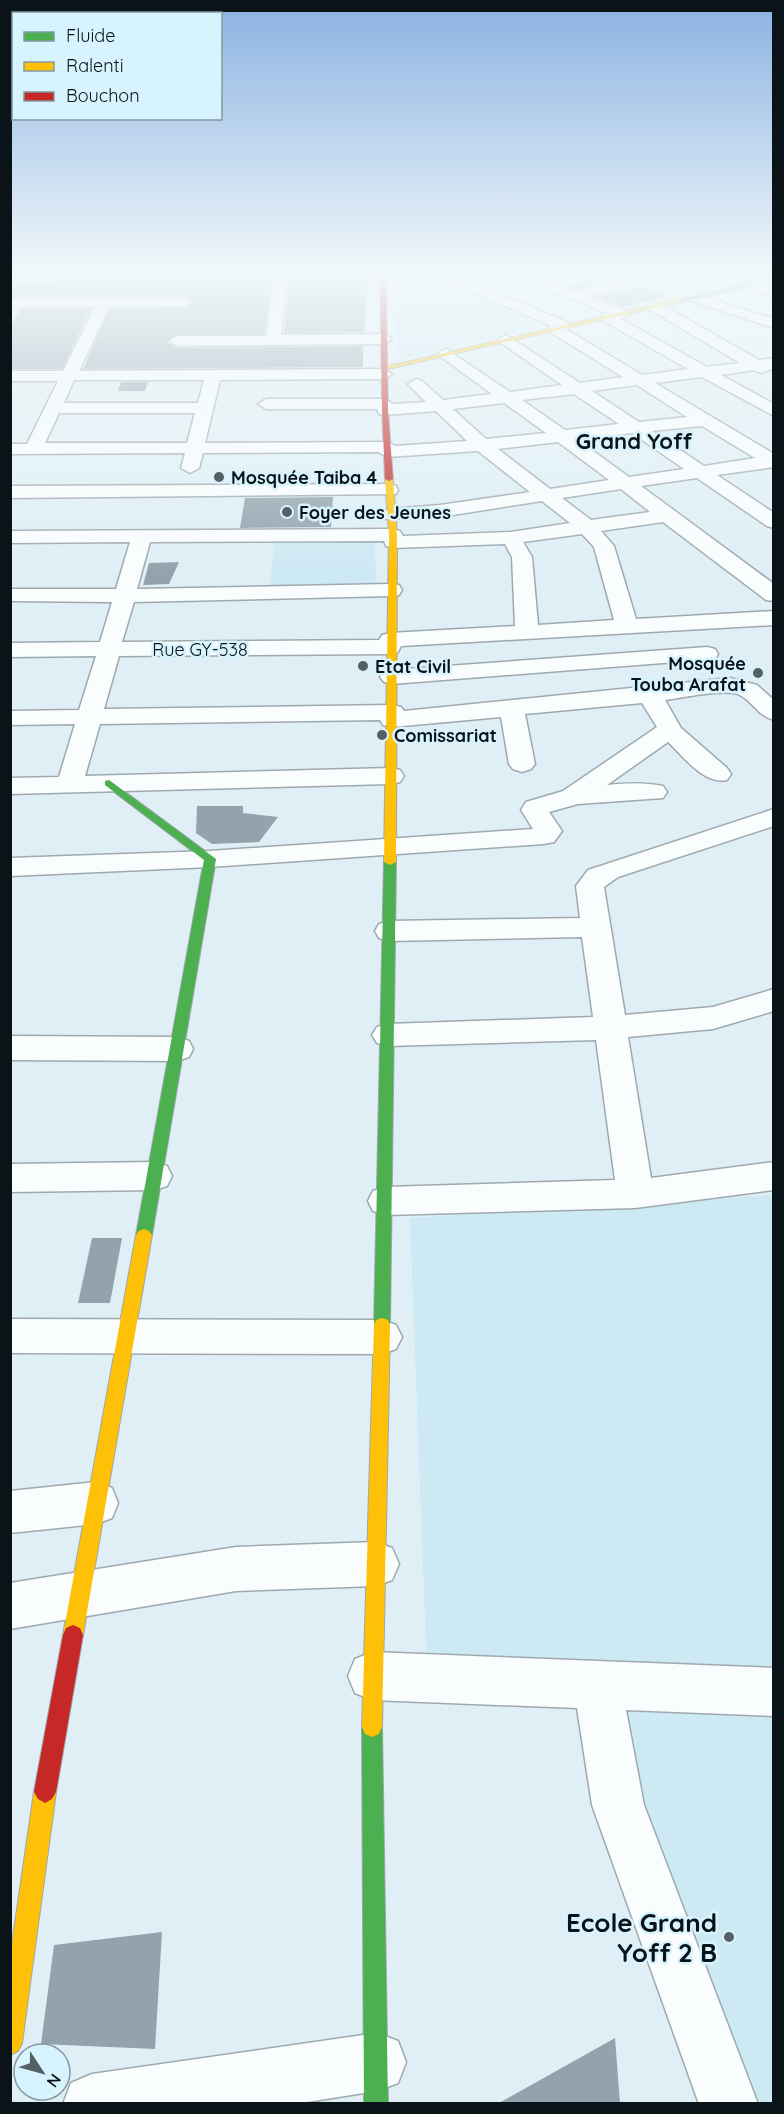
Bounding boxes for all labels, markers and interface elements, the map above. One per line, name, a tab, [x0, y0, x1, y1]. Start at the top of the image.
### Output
legend	[12, 12, 222, 120]
text: Fluide	[66, 24, 115, 47]
text: Ralenti	[66, 54, 124, 77]
text: Bouchon	[66, 84, 140, 107]
district label: Grand Yoff	[576, 427, 693, 455]
place label: Mosquée Taiba 4	[231, 466, 377, 489]
marker: Mosquée Taiba 4	[212, 470, 226, 484]
place label: Foyer des Jeunes	[299, 501, 451, 524]
marker: Foyer des Jeunes	[280, 505, 294, 519]
street label: Rue GY-538	[152, 638, 248, 661]
place label: Mosquée Touba Arafat	[631, 652, 746, 696]
place label: Etat Civil	[375, 655, 451, 678]
marker: Etat Civil	[356, 659, 370, 673]
marker: Mosquée Touba Arafat	[751, 666, 765, 680]
place label: Comissariat	[394, 724, 497, 747]
marker: Comissariat	[375, 728, 389, 742]
place label: Ecole Grand Yoff 2 B	[566, 1906, 717, 1969]
marker: Ecole Grand Yoff 2 B	[722, 1930, 736, 1944]
north arrow	[12, 2042, 72, 2102]
text: N	[43, 2070, 66, 2091]

